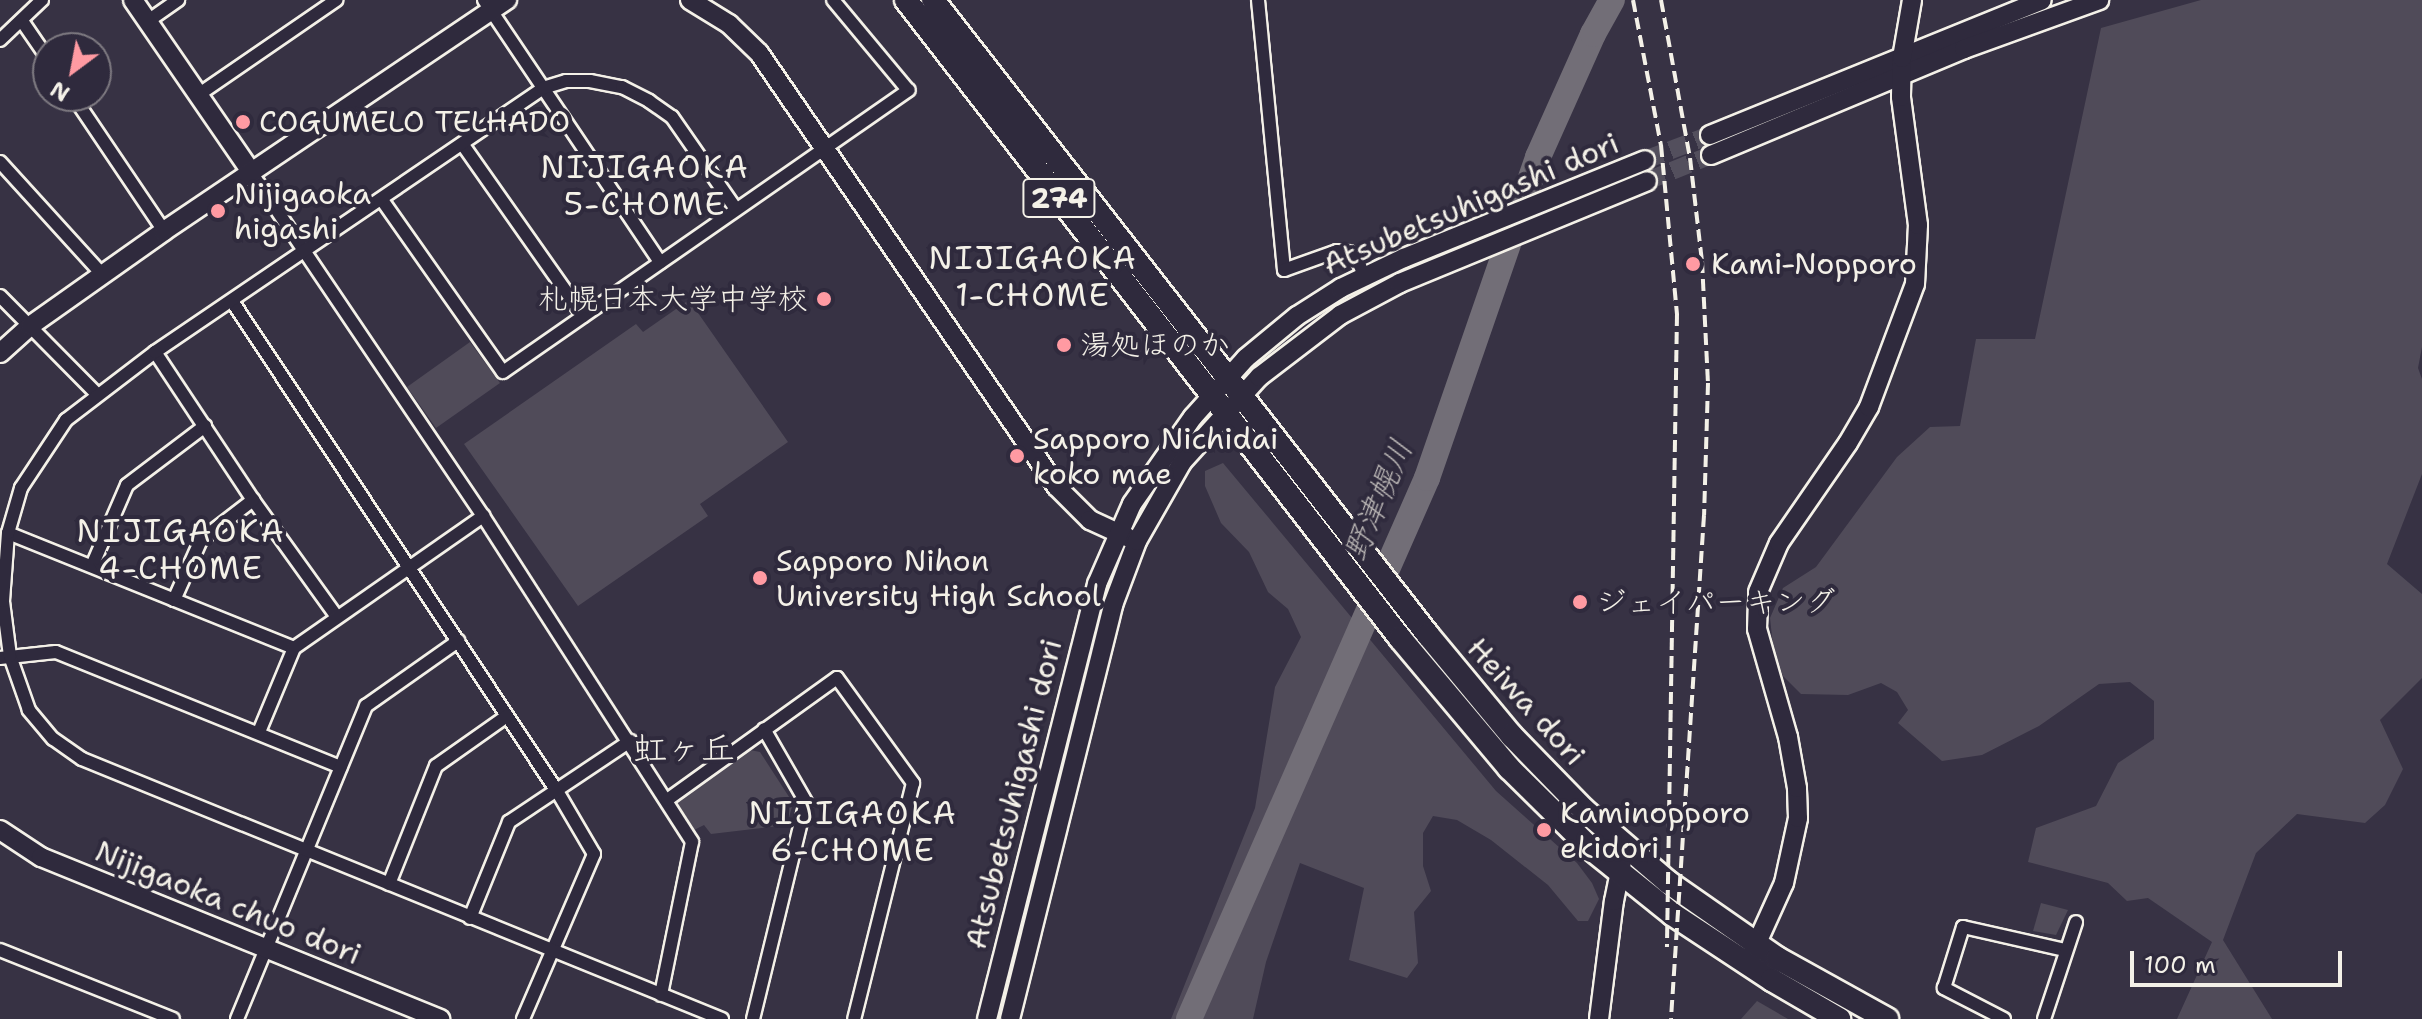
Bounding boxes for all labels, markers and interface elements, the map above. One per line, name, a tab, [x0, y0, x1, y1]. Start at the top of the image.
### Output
north arrow	[32, 32, 112, 112]
text: N	[45, 74, 75, 108]
place label: COGUMELO TELHADO	[259, 104, 570, 140]
marker: COGUMELO TELHADO	[234, 113, 252, 131]
street label: Atsubetsuhigashi dori	[1318, 125, 1624, 283]
district label: NIJIGAOKA 5-CHOME	[540, 149, 750, 224]
road number: 274	[1021, 174, 1097, 222]
place label: Nijigaoka higashi	[234, 176, 371, 246]
marker: Nijigaoka higashi	[209, 202, 227, 220]
district label: NIJIGAOKA 1-CHOME	[928, 240, 1138, 315]
place label: Kami-Nopporo	[1711, 246, 1917, 282]
marker: Kami-Nopporo	[1682, 253, 1704, 275]
place label: 札幌日本大学中学校	[538, 281, 808, 317]
marker: 札幌日本大学中学校	[815, 290, 833, 308]
place label: 湯処ほのか	[1080, 327, 1230, 363]
marker: 湯処ほのか	[1055, 336, 1073, 354]
place label: Sapporo Nichidai koko mae	[1033, 421, 1279, 492]
water label: 野津幌川	[1335, 434, 1421, 566]
marker: Sapporo Nichidai koko mae	[1008, 447, 1026, 465]
district label: NIJIGAOKA 4-CHOME	[76, 513, 286, 588]
place label: Sapporo Nihon University High School	[776, 543, 1101, 614]
marker: Sapporo Nihon University High School	[751, 569, 769, 587]
place label: ジェイパーキング	[1596, 584, 1836, 620]
marker: ジェイパーキング	[1571, 593, 1589, 611]
street label: Heiwa dori	[1459, 631, 1593, 773]
street label: Atsubetsuhigashi dori	[958, 635, 1070, 953]
district label: 虹ヶ丘	[633, 729, 735, 769]
district label: NIJIGAOKA 6-CHOME	[748, 795, 958, 870]
place label: Kaminopporo ekidori	[1560, 795, 1750, 866]
marker: Kaminopporo ekidori	[1535, 821, 1553, 839]
street label: Nijigaoka chuo dori	[90, 833, 366, 973]
scale bar	[2134, 935, 2346, 985]
text: 100 m	[2144, 949, 2216, 981]

